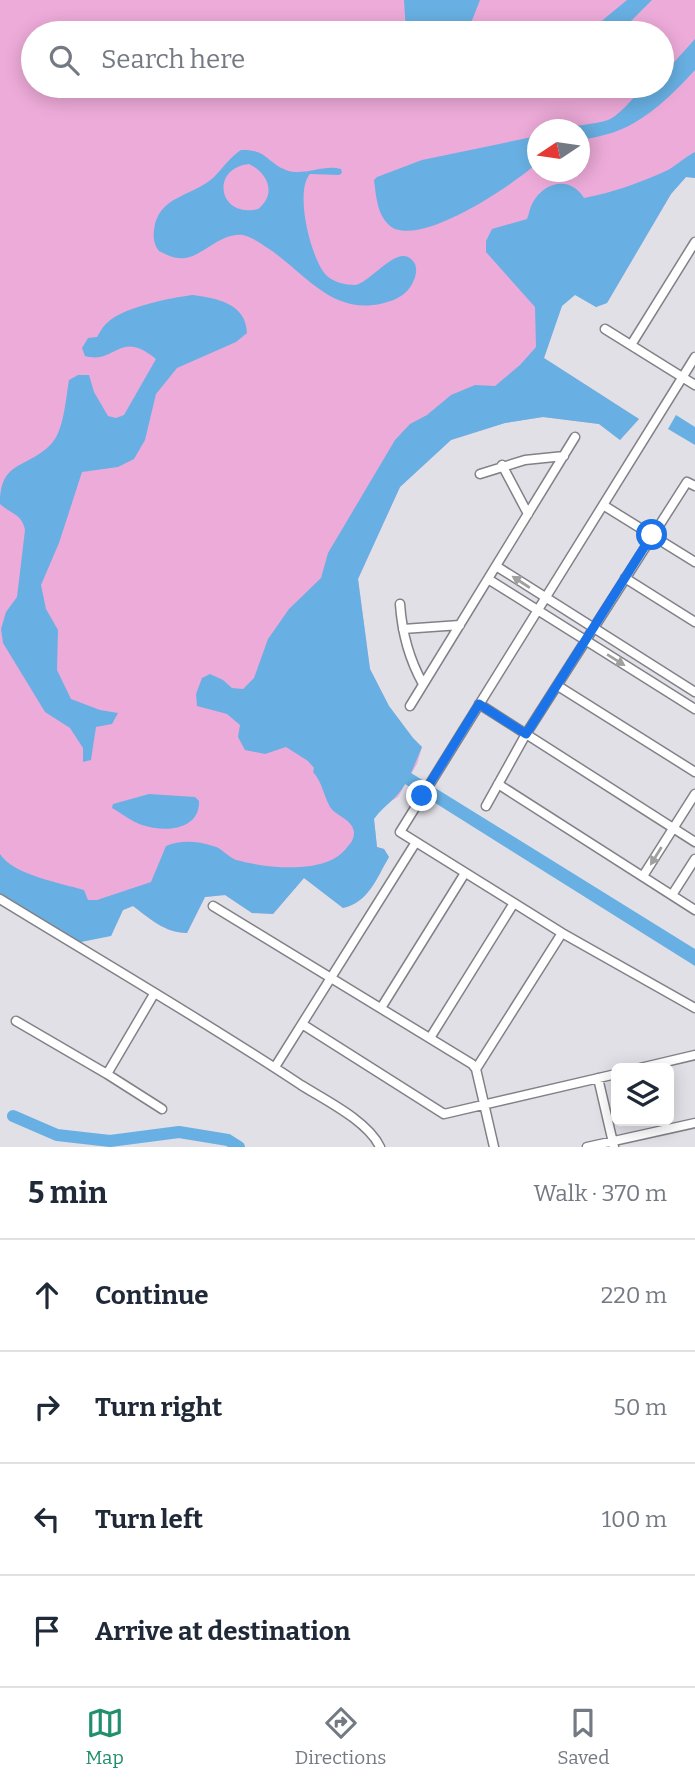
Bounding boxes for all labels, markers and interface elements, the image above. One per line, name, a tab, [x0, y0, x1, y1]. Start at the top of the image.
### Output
search box	[21, 21, 674, 98]
icon: search	[45, 41, 83, 79]
text: Search here	[101, 44, 245, 75]
north arrow	[527, 119, 590, 182]
route start	[636, 519, 667, 550]
one-way arrow	[511, 575, 531, 588]
one-way arrow	[606, 653, 626, 666]
route end	[406, 780, 437, 811]
one-way arrow	[649, 846, 662, 865]
map controls	[611, 1063, 674, 1126]
button: layers	[611, 1063, 674, 1126]
text: 5 min	[28, 1175, 107, 1211]
text: Walk · 370 m	[534, 1179, 667, 1207]
icon: ahead	[28, 1276, 66, 1314]
text: Continue	[95, 1280, 209, 1311]
text: 220 m	[601, 1281, 667, 1309]
icon: right	[28, 1388, 66, 1426]
text: Turn right	[95, 1392, 222, 1423]
text: 50 m	[613, 1393, 667, 1421]
icon: left	[28, 1500, 66, 1538]
text: Turn left	[95, 1504, 203, 1535]
text: 100 m	[602, 1505, 667, 1533]
icon: arrive	[28, 1612, 66, 1650]
text: Arrive at destination	[95, 1616, 350, 1647]
tab: Map	[86, 1704, 124, 1769]
tab: Directions	[295, 1704, 386, 1769]
tab: Saved	[557, 1704, 609, 1769]

